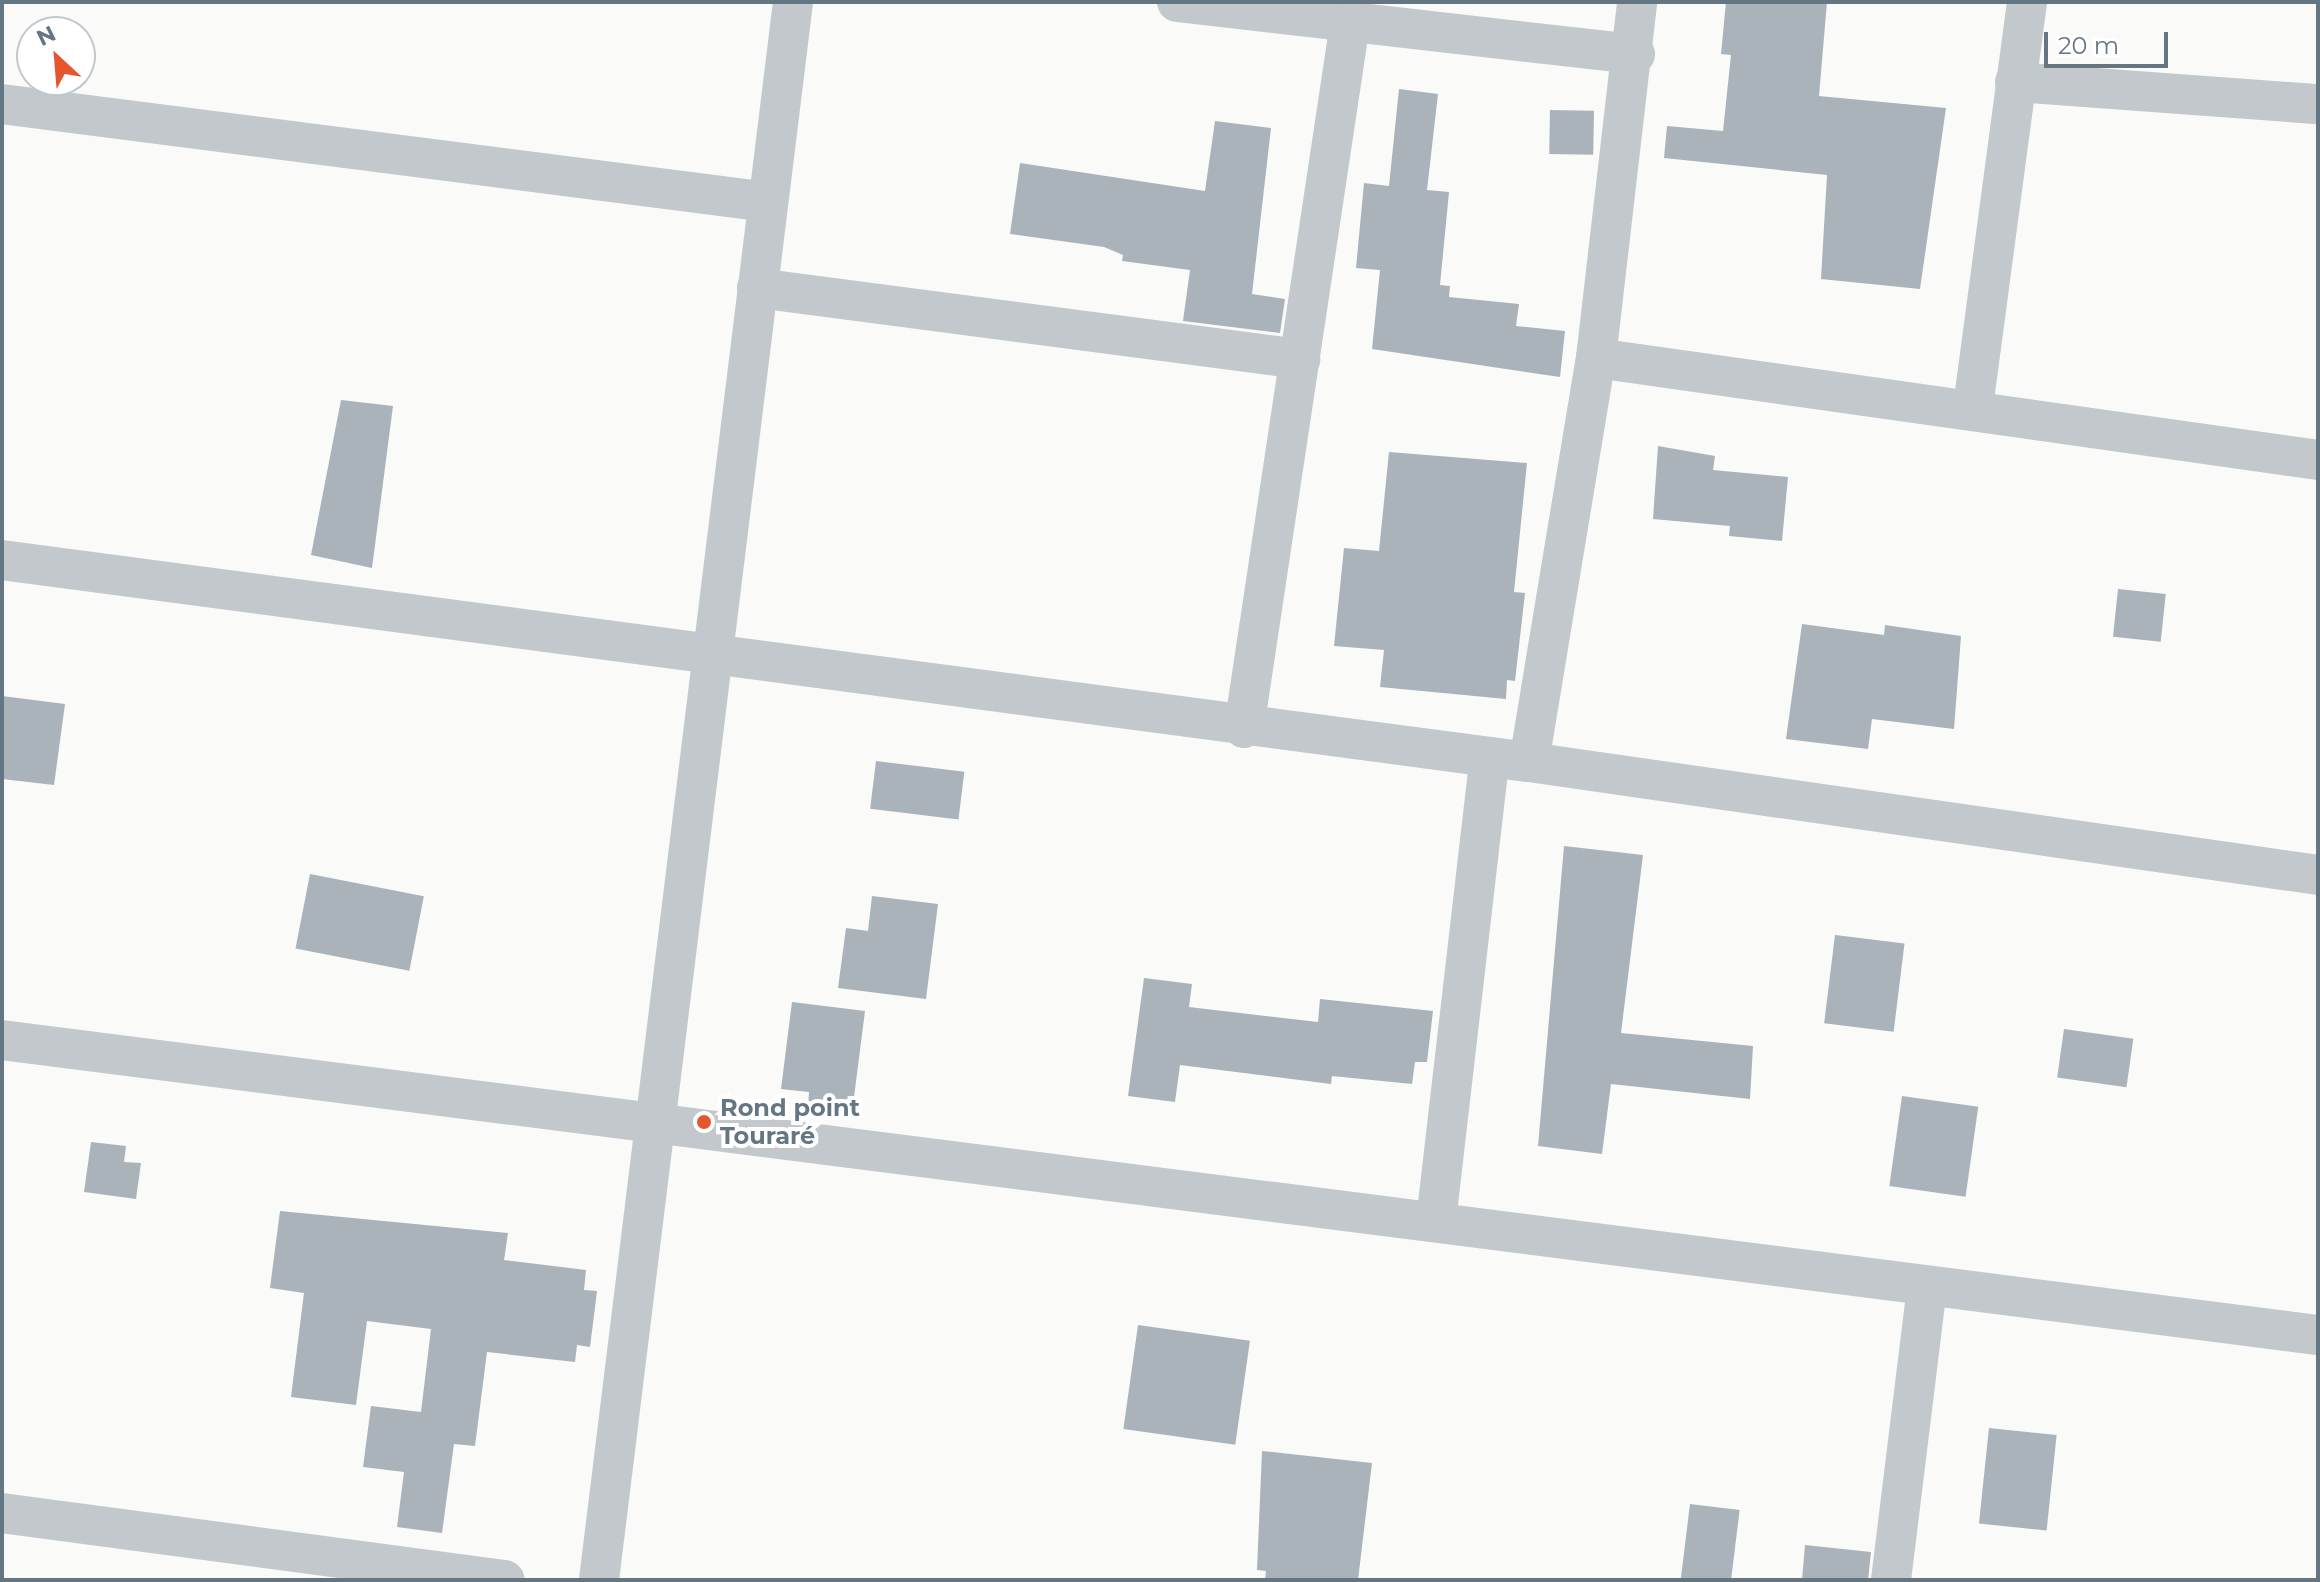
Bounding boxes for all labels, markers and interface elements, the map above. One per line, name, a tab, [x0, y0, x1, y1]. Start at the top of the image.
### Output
north arrow	[16, 16, 96, 96]
scale bar	[2048, 16, 2172, 66]
text: N	[32, 20, 60, 52]
text: 20 m	[2058, 31, 2119, 60]
place label: Rond point Touraré	[720, 1094, 860, 1150]
marker: Rond point Touraré	[695, 1113, 713, 1131]

